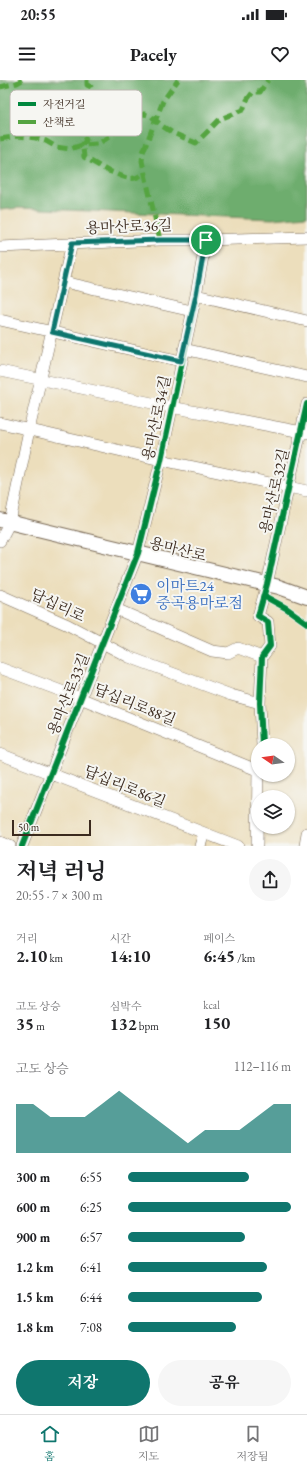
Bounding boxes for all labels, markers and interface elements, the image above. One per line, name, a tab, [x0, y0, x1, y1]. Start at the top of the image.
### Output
text: 20:55	[20, 5, 56, 24]
icon: menu	[16, 43, 38, 65]
text: Pacely	[130, 43, 177, 66]
icon: heart	[269, 43, 291, 65]
legend	[10, 90, 142, 136]
text: 자전거길	[43, 97, 86, 111]
text: 산책로	[43, 115, 75, 129]
street label: 용마산로36길	[85, 215, 173, 237]
pin	[189, 223, 223, 257]
icon: arrive	[195, 229, 217, 251]
street label: 용마산로34길	[138, 374, 174, 462]
street label: 용마산로32길	[255, 447, 293, 535]
street label: 용마산로	[148, 533, 209, 565]
place label: 이마트24 중곡용마로점	[156, 576, 243, 612]
supermarket icon: 이마트24 중곡용마로점	[128, 581, 154, 607]
street label: 답십리로	[28, 584, 89, 626]
street label: 용마산로33길	[43, 650, 93, 738]
street label: 답십리로88길	[91, 679, 179, 729]
north arrow	[251, 738, 295, 782]
map controls	[251, 738, 295, 834]
street label: 답십리로86길	[81, 761, 169, 811]
button: layers	[251, 790, 295, 834]
scale bar	[12, 818, 91, 837]
text: 50 m	[18, 820, 39, 834]
text: 저녁 러닝	[16, 857, 106, 886]
button: share	[249, 859, 291, 901]
text: 20:55 · 7 × 300 m	[16, 887, 103, 904]
text: 거리	[16, 931, 37, 945]
text: 시간	[110, 931, 131, 945]
text: 페이스	[203, 931, 235, 945]
text: 2.10	[16, 945, 47, 967]
text: 14:10	[110, 945, 150, 967]
text: 6:45	[203, 945, 235, 967]
text: km	[47, 951, 63, 965]
text: /km	[235, 951, 255, 965]
text: kcal	[203, 998, 220, 1012]
text: 고도 상승	[16, 999, 61, 1013]
text: 심박수	[110, 999, 142, 1013]
text: 150	[203, 1012, 230, 1034]
text: 35	[16, 1013, 34, 1035]
text: 132	[110, 1013, 137, 1035]
text: m	[34, 1019, 45, 1033]
text: bpm	[137, 1019, 159, 1033]
text: 112–116 m	[234, 1058, 291, 1075]
text: 고도 상승	[16, 1060, 69, 1077]
text: 300 m	[16, 1169, 50, 1186]
text: 6:55	[80, 1169, 102, 1186]
text: 600 m	[16, 1199, 50, 1216]
text: 6:25	[80, 1199, 102, 1216]
text: 900 m	[16, 1229, 50, 1246]
text: 6:57	[80, 1229, 102, 1246]
text: 1.2 km	[16, 1259, 54, 1276]
text: 6:41	[80, 1259, 102, 1276]
text: 1.5 km	[16, 1289, 54, 1306]
text: 6:44	[80, 1289, 102, 1306]
text: 1.8 km	[16, 1319, 54, 1336]
text: 7:08	[80, 1319, 102, 1336]
button: 저장	[16, 1360, 150, 1406]
button: 공유	[158, 1360, 291, 1406]
tab: 홈	[39, 1423, 61, 1463]
tab: 지도	[138, 1423, 160, 1463]
tab: 저장됨	[237, 1423, 268, 1463]

